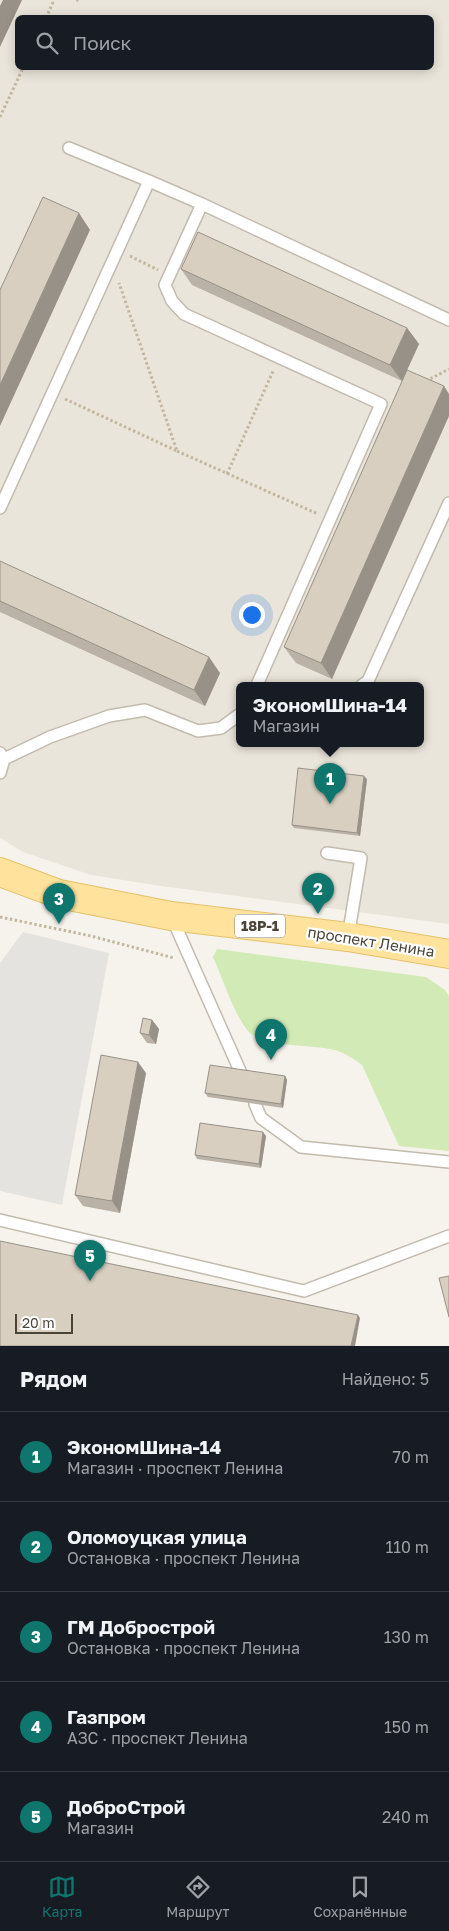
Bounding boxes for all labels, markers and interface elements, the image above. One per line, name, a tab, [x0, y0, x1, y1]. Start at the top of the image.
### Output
search box	[15, 15, 434, 70]
icon: search	[33, 29, 61, 57]
text: Поиск	[73, 31, 132, 54]
your location	[239, 602, 265, 628]
popup	[236, 682, 424, 747]
text: ЭкономШина-14	[253, 693, 407, 716]
text: Магазин	[253, 716, 320, 736]
pin: 1	[314, 763, 346, 804]
pin: 2	[302, 873, 334, 914]
pin: 3	[43, 883, 75, 924]
road number: 18Р-1	[235, 914, 285, 938]
street label: проспект Ленина	[306, 922, 436, 960]
pin: 4	[255, 1019, 287, 1060]
pin: 5	[74, 1240, 106, 1281]
scale bar	[15, 1311, 72, 1334]
text: 20 m	[22, 1314, 55, 1331]
text: Рядом	[20, 1366, 87, 1392]
text: Найдено: 5	[342, 1369, 429, 1389]
text: ЭкономШина-14	[67, 1435, 221, 1458]
text: 1	[32, 1447, 40, 1467]
text: 70 m	[392, 1447, 429, 1467]
text: Магазин · проспект Ленина	[67, 1458, 283, 1478]
text: Оломоуцкая улица	[67, 1525, 247, 1548]
text: 2	[31, 1537, 41, 1557]
text: 110 m	[385, 1537, 429, 1557]
text: Остановка · проспект Ленина	[67, 1548, 300, 1568]
text: ГМ Добрострой	[67, 1615, 215, 1638]
text: 3	[31, 1627, 41, 1647]
text: 130 m	[384, 1627, 429, 1647]
text: Остановка · проспект Ленина	[67, 1638, 300, 1658]
text: Газпром	[67, 1705, 146, 1728]
text: 4	[31, 1717, 41, 1737]
text: 150 m	[384, 1717, 429, 1737]
text: АЗС · проспект Ленина	[67, 1728, 248, 1748]
text: ДоброСтрой	[67, 1795, 185, 1818]
text: 5	[31, 1807, 41, 1827]
text: 240 m	[382, 1807, 429, 1827]
text: Магазин	[67, 1818, 134, 1838]
tab: Карта	[42, 1873, 82, 1920]
tab: Маршрут	[166, 1873, 229, 1920]
tab: Сохранённые	[313, 1873, 407, 1920]

